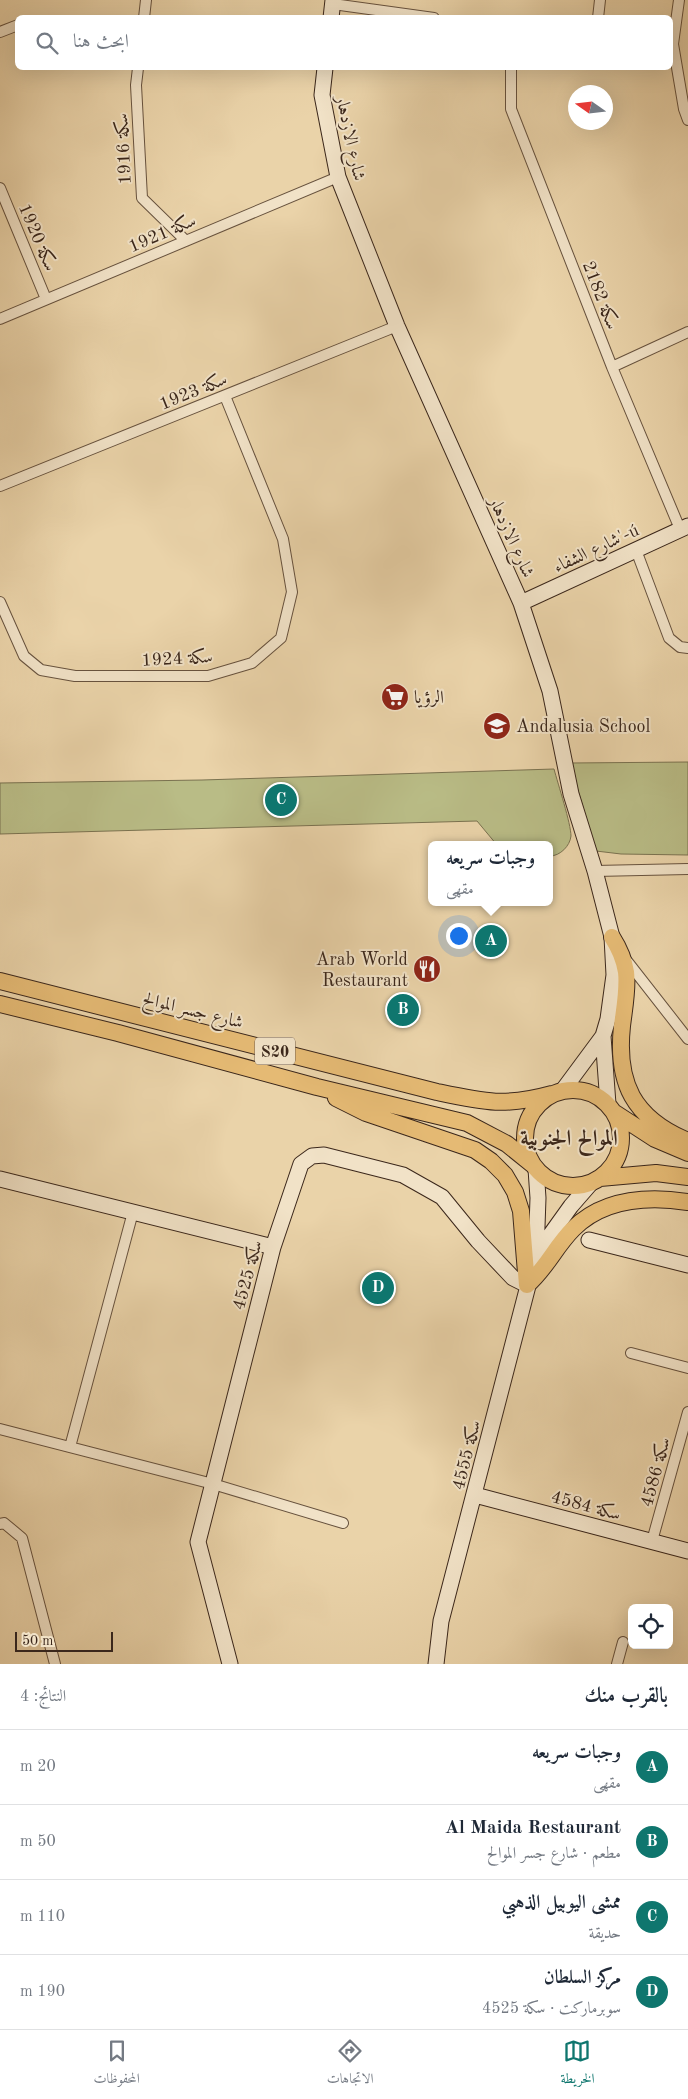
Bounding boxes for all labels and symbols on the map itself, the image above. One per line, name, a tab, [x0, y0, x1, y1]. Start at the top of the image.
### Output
north arrow	[568, 85, 613, 130]
street label: شارع الازدهار	[327, 92, 368, 183]
street label: سكة 1916	[112, 113, 135, 185]
street label: سكة 1920	[15, 201, 60, 274]
street label: سكة 1921	[126, 211, 199, 256]
street label: سكة 2182	[579, 258, 622, 332]
street label: سكة 1923	[157, 369, 230, 414]
street label: شارع الازدهار	[480, 492, 537, 583]
street label: شارع الشفاء'-ú	[551, 521, 644, 581]
street label: سكة 1924	[141, 647, 213, 670]
supermarket icon: الرؤيا	[380, 682, 410, 712]
place label: الرؤيا	[414, 689, 444, 708]
school or university icon: Andalusia School	[482, 711, 512, 741]
place label: Andalusia School	[516, 718, 650, 736]
pin: C	[265, 781, 297, 819]
pin: A	[475, 922, 507, 960]
your location	[446, 923, 472, 949]
place label: Arab World Restaurant	[316, 951, 408, 990]
restaurant icon: Arab World Restaurant	[412, 954, 442, 984]
street label: شارع جسر الموالح	[139, 990, 245, 1038]
pin: B	[387, 991, 419, 1029]
road number: S20	[255, 1038, 295, 1064]
district label: الموالح الجنوبية	[520, 1128, 618, 1156]
street label: سكة 4525	[229, 1238, 266, 1312]
pin: D	[362, 1269, 394, 1307]
street label: سكة 4555	[449, 1418, 484, 1492]
street label: سكة 4586	[637, 1435, 674, 1509]
street label: سكة 4584	[549, 1487, 623, 1524]
scale bar	[15, 1629, 112, 1652]

